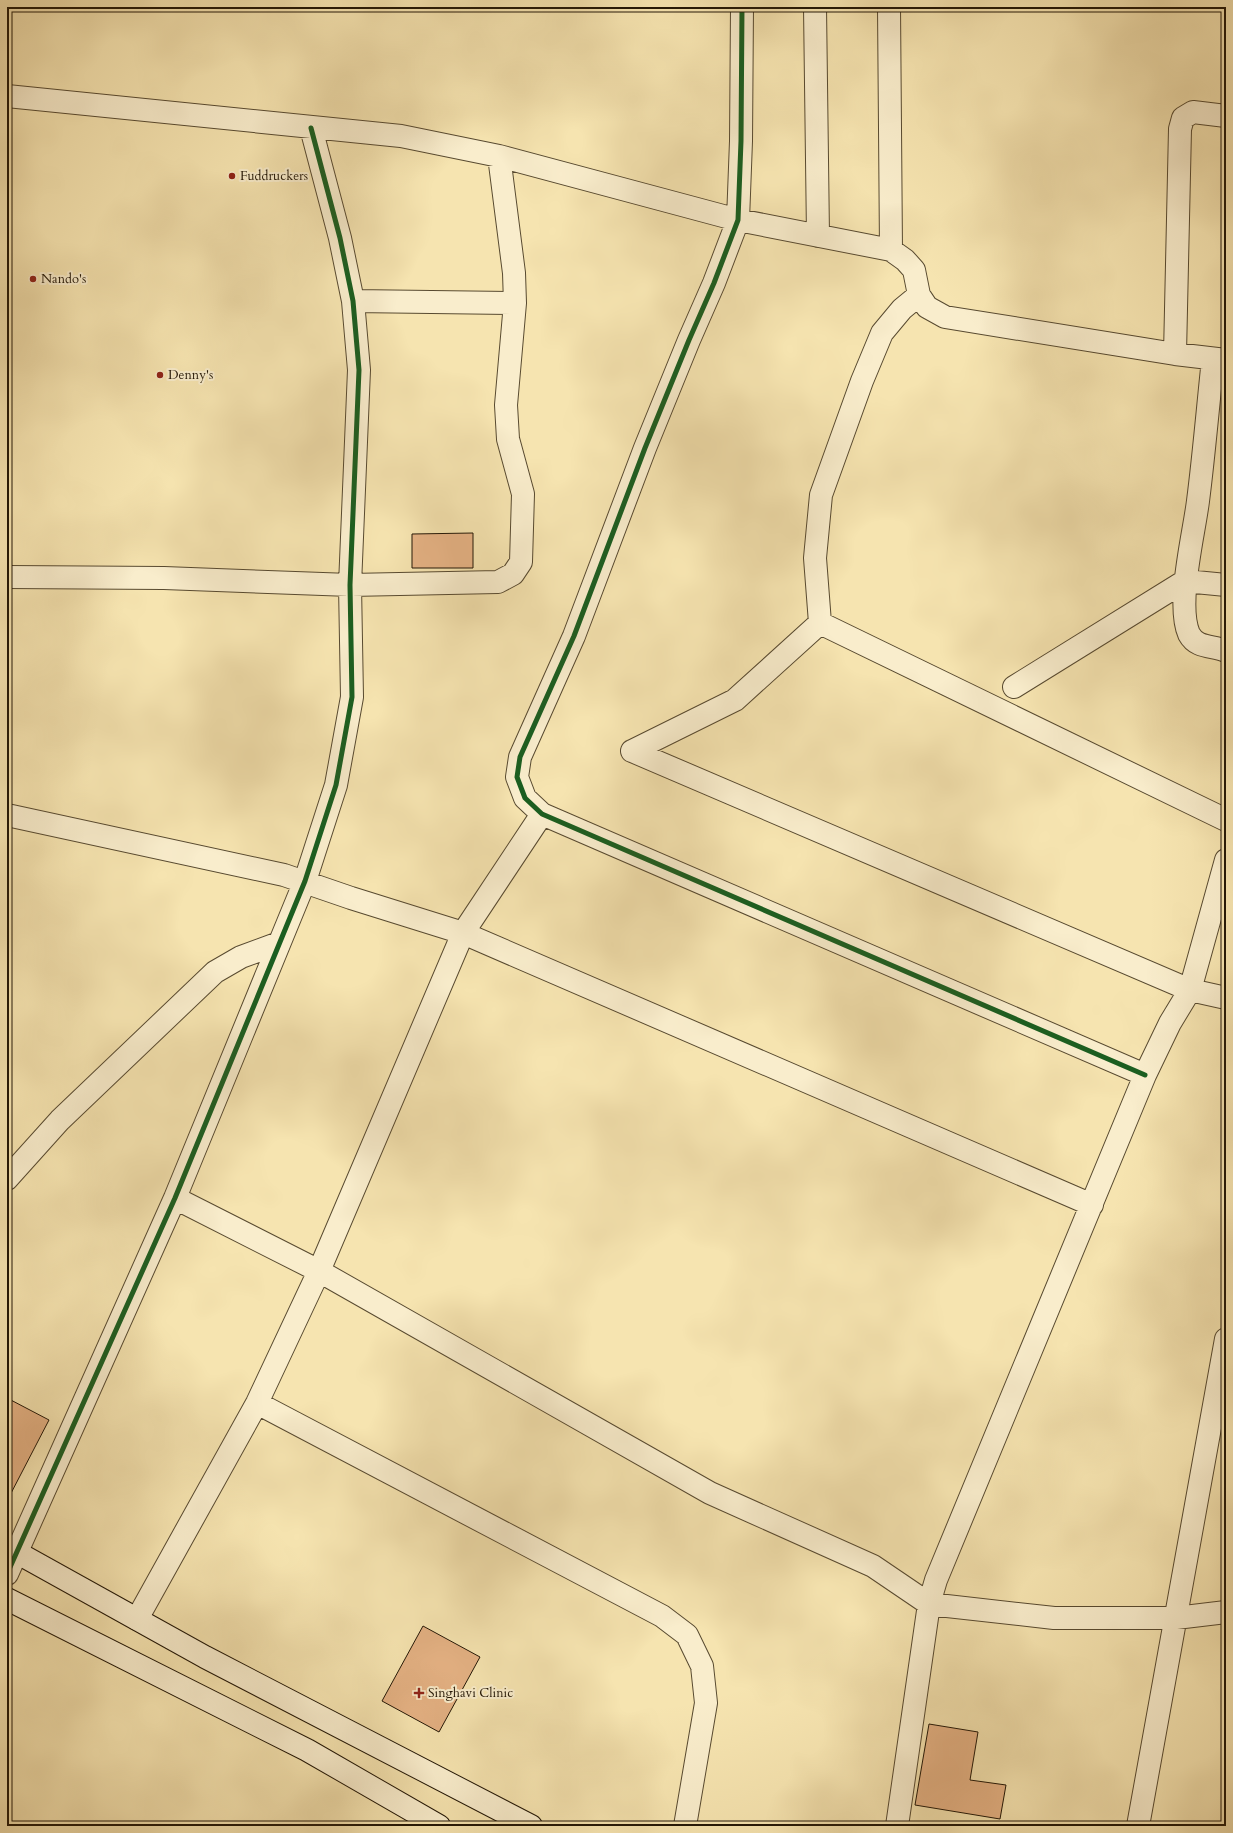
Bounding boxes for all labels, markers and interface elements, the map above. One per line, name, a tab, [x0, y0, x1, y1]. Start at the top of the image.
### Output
place label: Fuddruckers	[240, 167, 308, 185]
marker: Fuddruckers	[227, 171, 237, 181]
place label: Nando's	[41, 270, 86, 288]
marker: Nando's	[28, 274, 38, 284]
place label: Denny's	[168, 366, 213, 384]
marker: Denny's	[155, 370, 165, 380]
place label: Singhavi Clinic	[428, 1684, 513, 1702]
marker: Singhavi Clinic	[413, 1687, 425, 1699]

